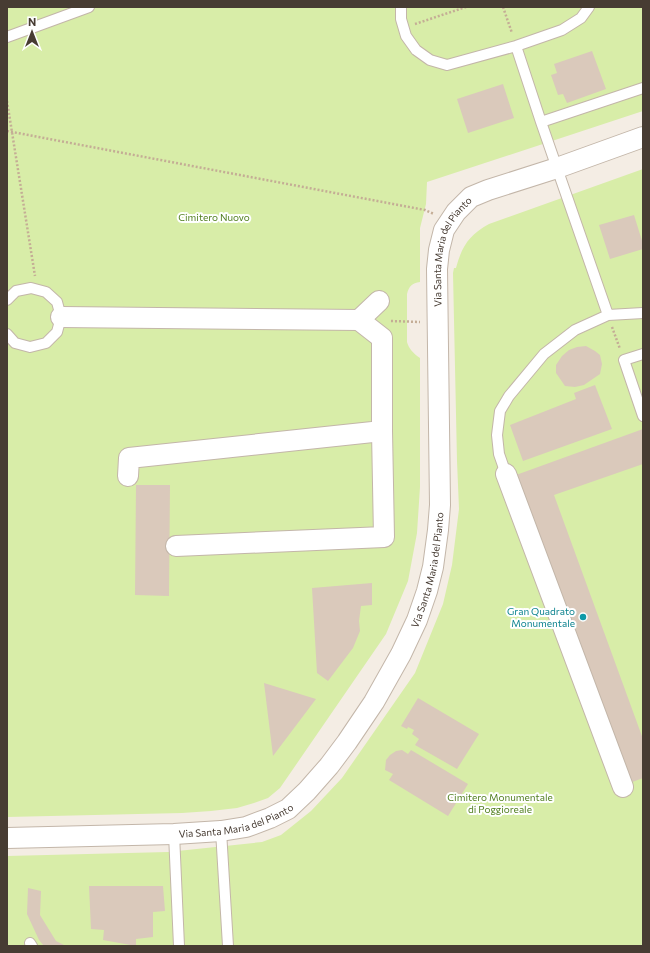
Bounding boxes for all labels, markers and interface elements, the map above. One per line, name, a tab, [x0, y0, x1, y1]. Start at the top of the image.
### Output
north arrow	[12, 12, 52, 52]
text: N	[28, 15, 36, 28]
street label: Via Santa Maria del Pianto	[431, 194, 474, 307]
park label: Cimitero Nuovo	[178, 211, 250, 223]
street label: Via Santa Maria del Pianto	[408, 512, 445, 630]
place label: Gran Quadrato Monumentale	[507, 605, 575, 629]
marker: Gran Quadrato Monumentale	[578, 612, 588, 622]
park label: Cimitero Monumentale di Poggioreale	[447, 791, 553, 815]
street label: Via Santa Maria del Pianto	[178, 801, 296, 840]

